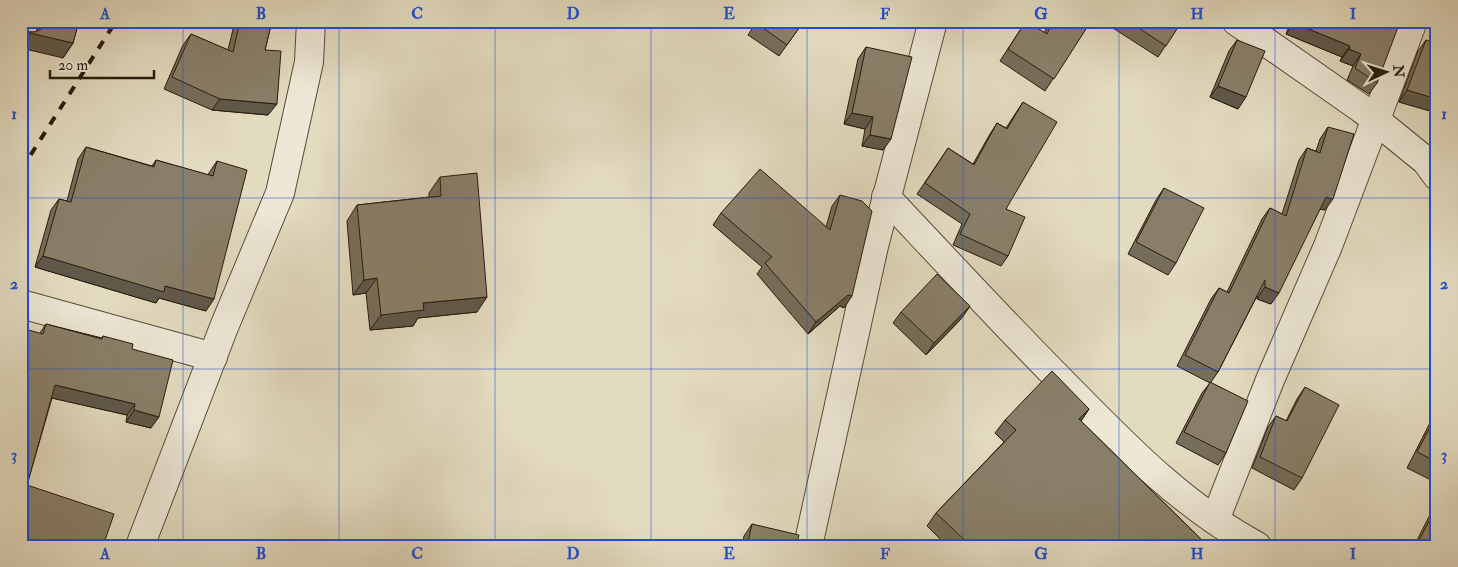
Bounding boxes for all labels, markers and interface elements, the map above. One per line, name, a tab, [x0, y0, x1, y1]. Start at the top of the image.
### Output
text: A	[99, 4, 111, 24]
text: B	[256, 4, 266, 24]
text: C	[411, 4, 423, 24]
text: D	[566, 4, 580, 24]
text: E	[723, 4, 735, 24]
text: F	[880, 4, 890, 24]
text: G	[1034, 4, 1048, 24]
text: H	[1190, 4, 1204, 24]
text: I	[1350, 4, 1357, 24]
scale bar	[50, 48, 154, 80]
north arrow	[1360, 48, 1410, 98]
text: 20 m	[58, 56, 88, 75]
text: N	[1389, 63, 1407, 78]
text: 1	[11, 104, 17, 124]
text: 1	[1441, 104, 1447, 124]
text: 2	[10, 274, 18, 294]
text: 2	[1440, 274, 1448, 294]
text: 3	[11, 445, 17, 465]
text: 3	[1441, 445, 1447, 465]
text: A	[99, 544, 111, 564]
text: B	[256, 544, 266, 564]
text: C	[411, 544, 423, 564]
text: D	[566, 544, 580, 564]
text: E	[723, 544, 735, 564]
text: F	[880, 544, 890, 564]
text: G	[1034, 544, 1048, 564]
text: H	[1190, 544, 1204, 564]
text: I	[1350, 544, 1357, 564]

